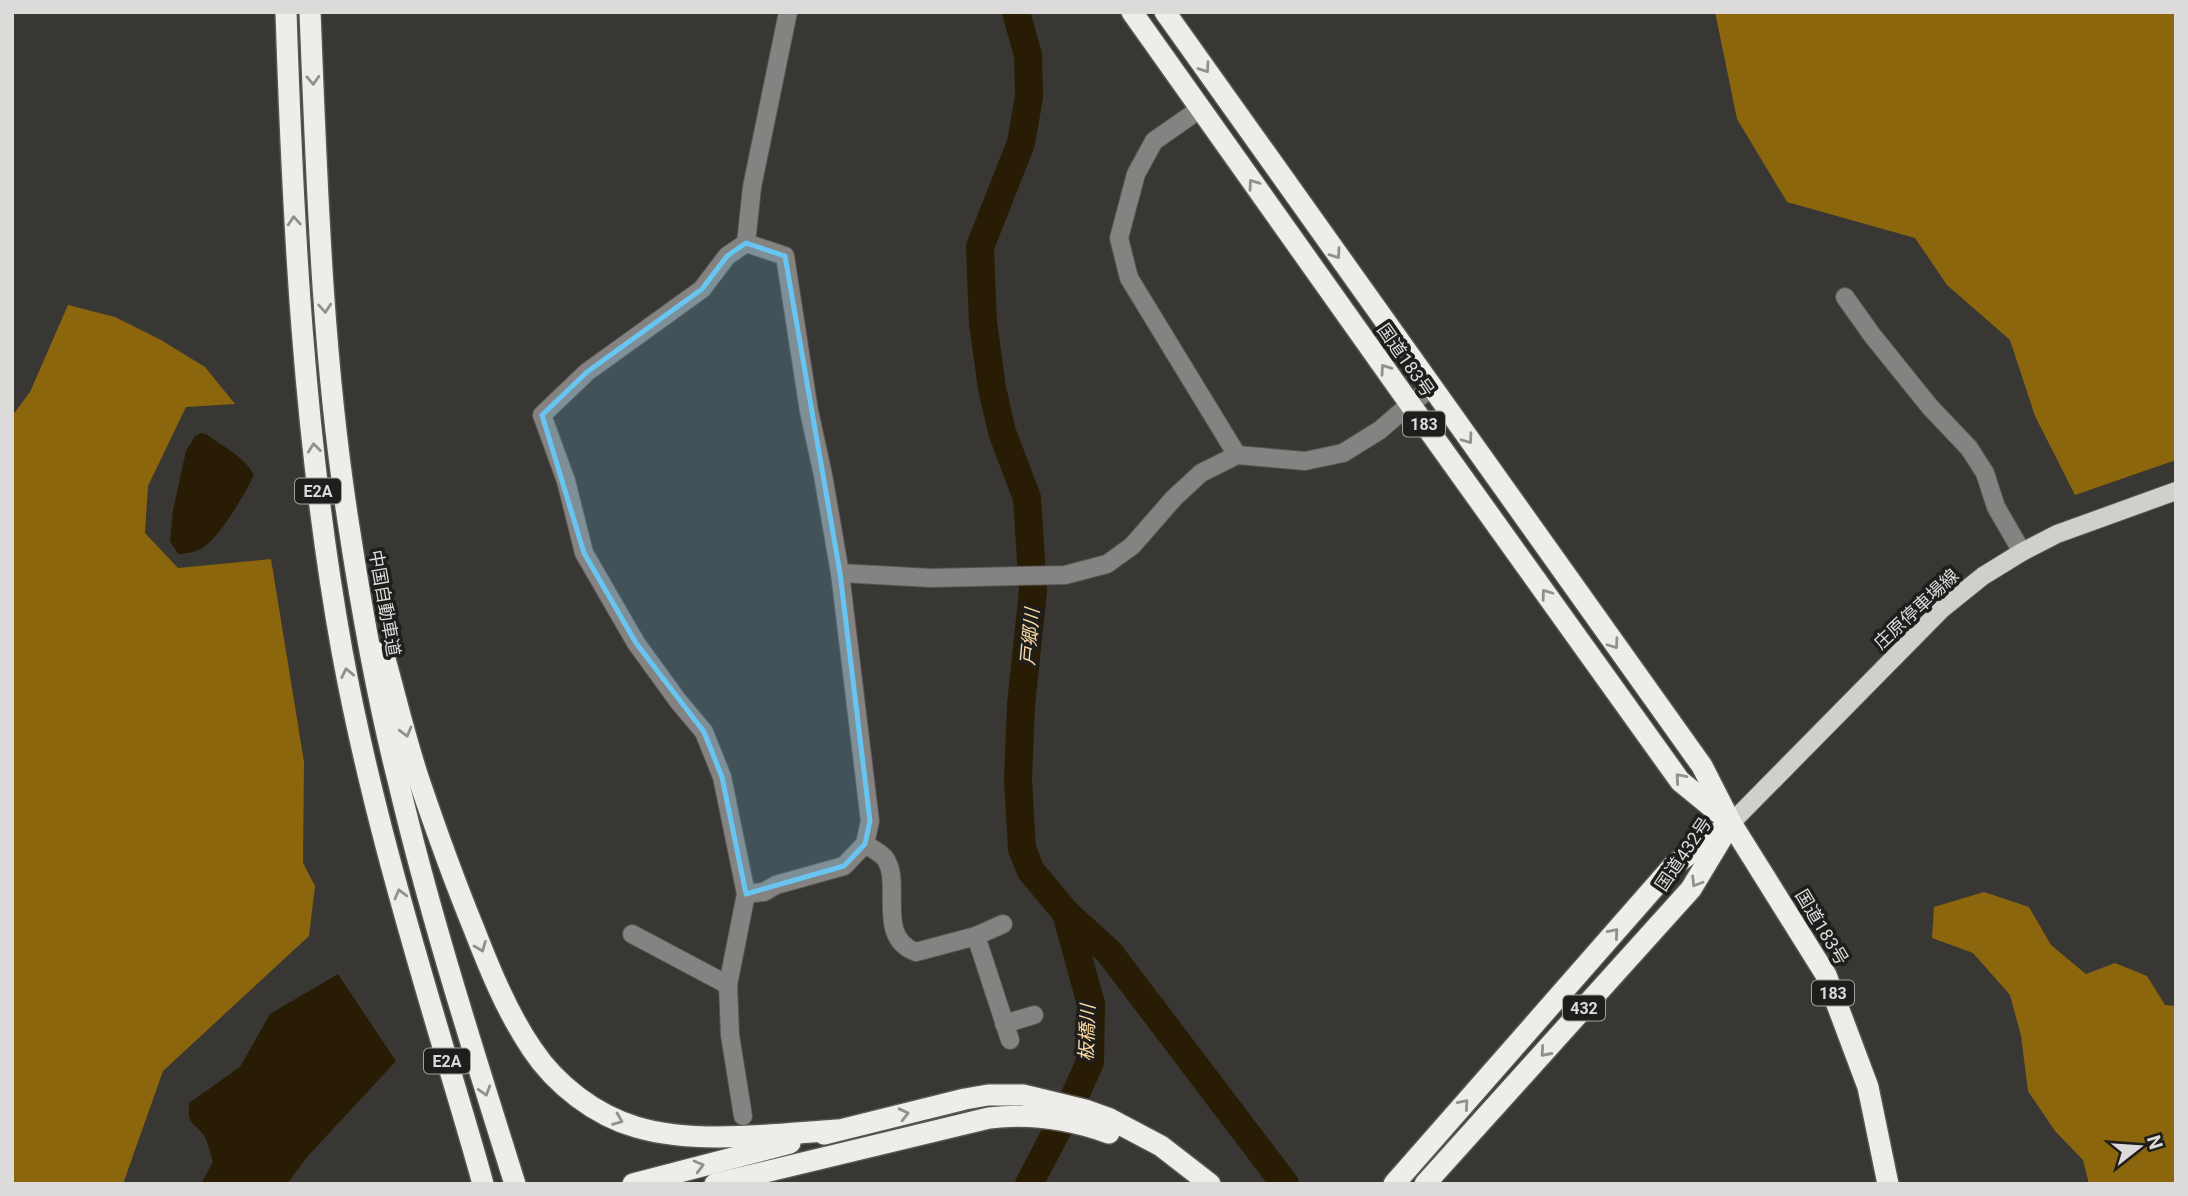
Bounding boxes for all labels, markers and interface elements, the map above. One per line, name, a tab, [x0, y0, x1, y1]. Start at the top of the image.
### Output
one-way arrow	[1197, 60, 1209, 73]
one-way arrow	[305, 76, 321, 86]
one-way arrow	[1249, 179, 1261, 192]
one-way arrow	[287, 215, 302, 226]
one-way arrow	[1328, 246, 1340, 259]
one-way arrow	[317, 302, 332, 313]
street label: 国道183号	[1373, 319, 1439, 401]
one-way arrow	[1381, 364, 1393, 377]
road number: 183	[1403, 412, 1445, 436]
one-way arrow	[1460, 431, 1472, 444]
one-way arrow	[306, 442, 321, 454]
road number: E2A	[295, 478, 341, 504]
street label: 中国自動車道	[365, 548, 405, 658]
street label: 庄原停車場線	[1869, 564, 1963, 654]
one-way arrow	[1542, 589, 1554, 602]
water label: 戸郷川	[1016, 606, 1044, 666]
one-way arrow	[1606, 636, 1618, 649]
one-way arrow	[341, 667, 355, 679]
one-way arrow	[397, 726, 412, 738]
one-way arrow	[1676, 773, 1688, 786]
street label: 国道432号	[1651, 813, 1715, 895]
one-way arrow	[1691, 874, 1704, 887]
street label: 国道183号	[1791, 885, 1853, 969]
one-way arrow	[394, 888, 408, 900]
one-way arrow	[1606, 928, 1618, 941]
one-way arrow	[473, 939, 487, 952]
road number: 183	[1812, 981, 1854, 1006]
road number: 432	[1563, 996, 1605, 1020]
water label: 板橋川	[1075, 1002, 1100, 1062]
one-way arrow	[1540, 1043, 1553, 1056]
road number: E2A	[424, 1049, 470, 1074]
one-way arrow	[477, 1084, 492, 1096]
one-way arrow	[1456, 1100, 1468, 1113]
one-way arrow	[898, 1108, 910, 1122]
one-way arrow	[611, 1112, 623, 1126]
north arrow	[2104, 1112, 2174, 1182]
text: N	[2142, 1132, 2168, 1152]
one-way arrow	[693, 1160, 705, 1174]

